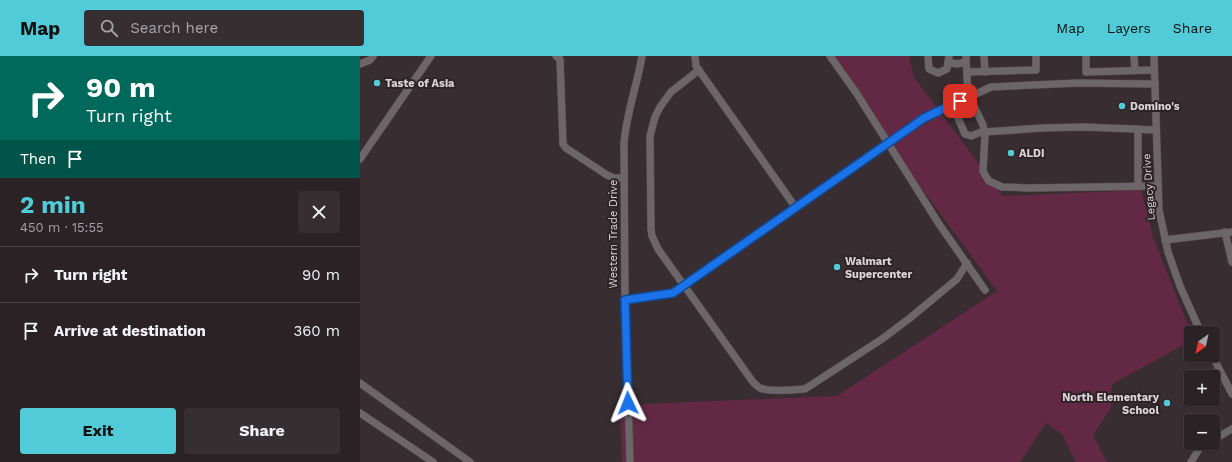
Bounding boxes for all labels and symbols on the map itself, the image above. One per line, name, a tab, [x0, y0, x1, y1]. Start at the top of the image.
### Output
place label: Taste of Asia	[385, 77, 455, 90]
marker: Taste of Asia	[372, 78, 382, 88]
pin	[943, 84, 977, 118]
place label: Domino's	[1130, 100, 1180, 113]
marker: Domino's	[1117, 101, 1127, 111]
place label: ALDI	[1019, 147, 1044, 160]
marker: ALDI	[1006, 148, 1016, 158]
street label: Legacy Drive	[1140, 153, 1158, 221]
street label: Western Trade Drive	[607, 180, 620, 288]
place label: Walmart Supercenter	[845, 255, 912, 281]
marker: Walmart Supercenter	[832, 262, 842, 272]
north arrow	[1184, 326, 1220, 362]
position arrow	[607, 382, 649, 424]
place label: North Elementary School	[1062, 391, 1160, 417]
marker: North Elementary School	[1162, 398, 1172, 408]

